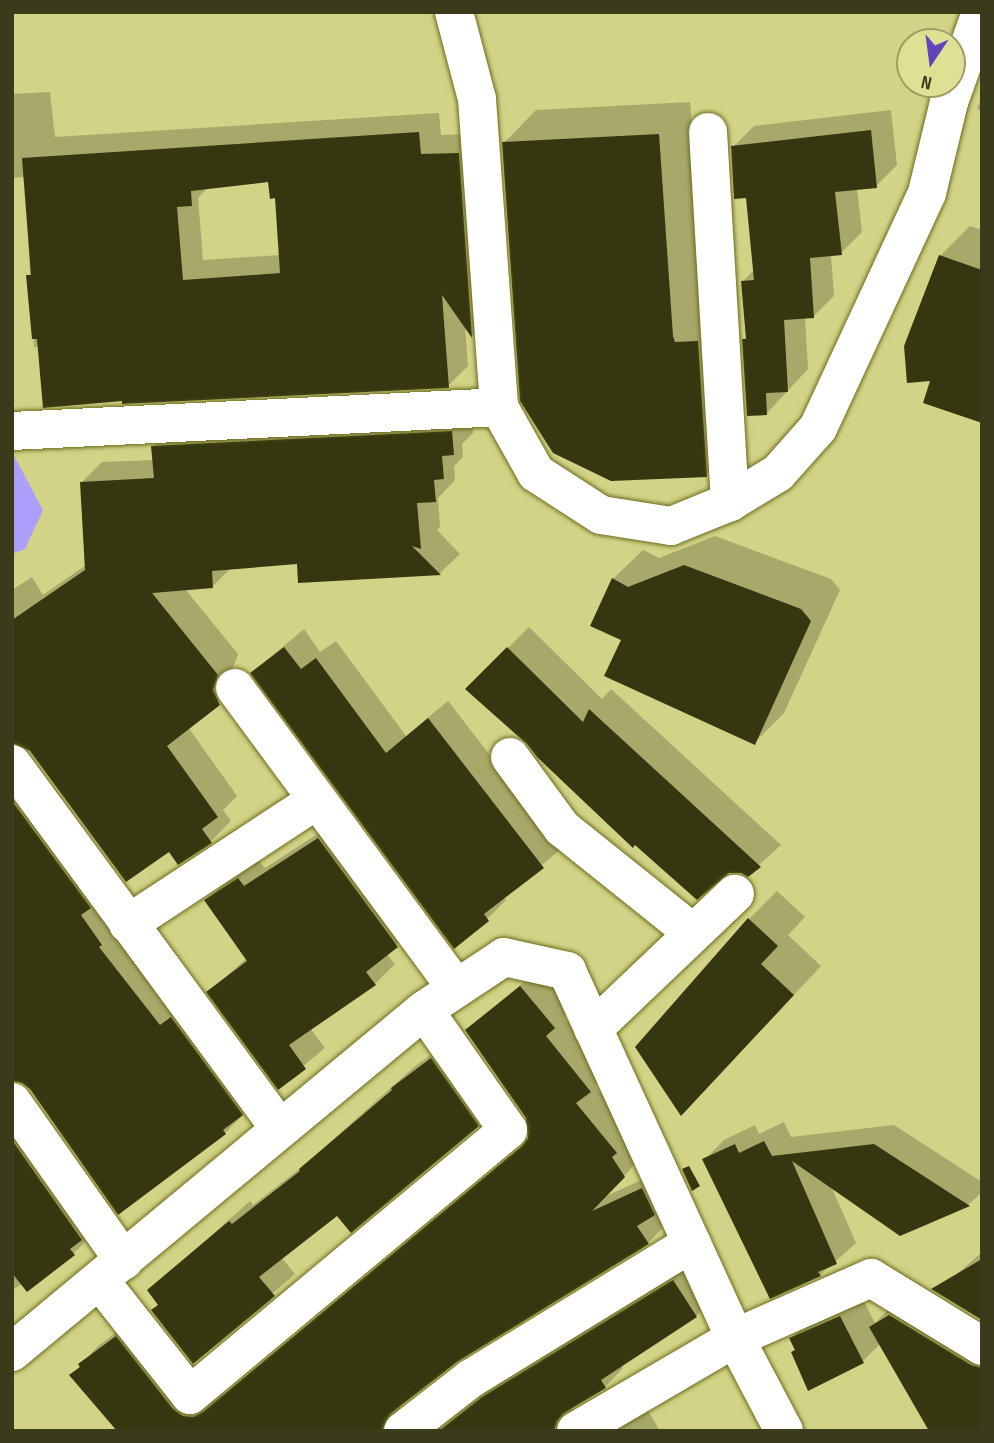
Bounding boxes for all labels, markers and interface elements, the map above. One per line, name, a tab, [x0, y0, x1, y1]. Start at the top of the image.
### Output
north arrow	[896, 28, 966, 98]
text: N	[919, 70, 934, 94]

